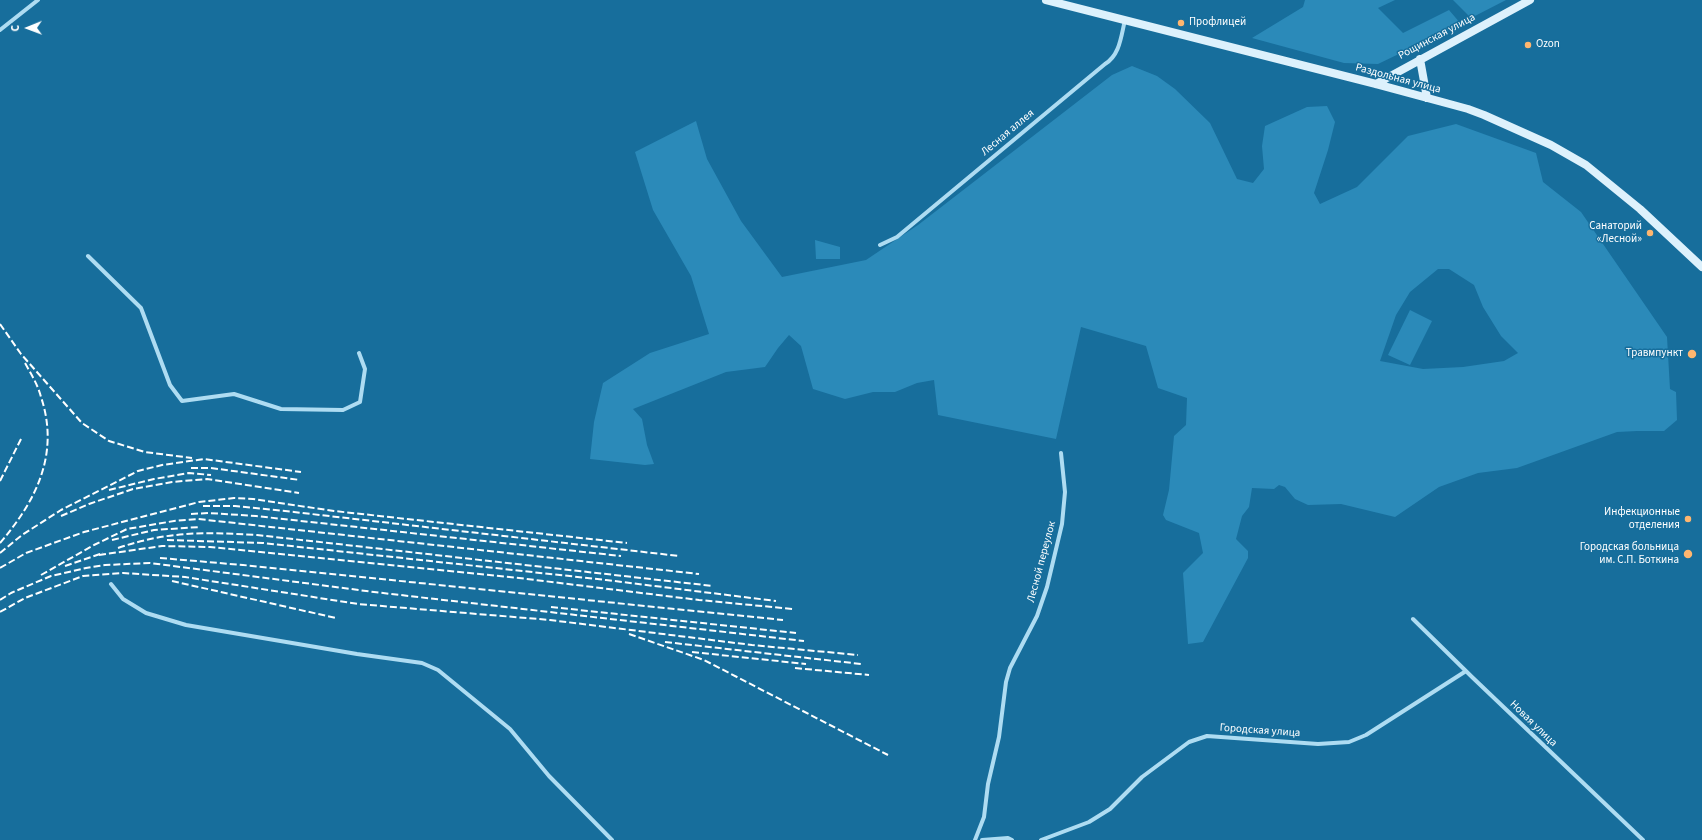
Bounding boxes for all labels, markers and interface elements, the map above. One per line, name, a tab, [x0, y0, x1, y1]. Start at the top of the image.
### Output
north arrow	[8, 8, 48, 48]
street label: Рощинская улица	[1396, 11, 1478, 63]
place label: Профлицей	[1189, 16, 1246, 30]
marker: Профлицей	[1176, 18, 1186, 28]
text: С	[8, 25, 23, 32]
place label: Ozon	[1536, 38, 1560, 52]
marker: Ozon	[1523, 40, 1533, 50]
street label: Раздольная улица	[1354, 61, 1442, 97]
street label: Лесная аллея	[979, 107, 1037, 159]
place label: Санаторий «Лесной»	[1589, 220, 1642, 246]
marker: Санаторий «Лесной»	[1645, 228, 1655, 238]
place label: Травмпункт	[1626, 347, 1683, 361]
marker: Травмпункт	[1686, 348, 1698, 360]
place label: Инфекционные отделения	[1604, 506, 1680, 532]
marker: Инфекционные отделения	[1683, 514, 1693, 524]
street label: Лесной переулок	[1025, 520, 1059, 604]
place label: Городская больница им. С.П. Боткина	[1580, 541, 1679, 567]
marker: Городская больница им. С.П. Боткина	[1682, 548, 1694, 560]
street label: Новая улица	[1506, 698, 1560, 750]
street label: Городская улица	[1219, 722, 1301, 740]

